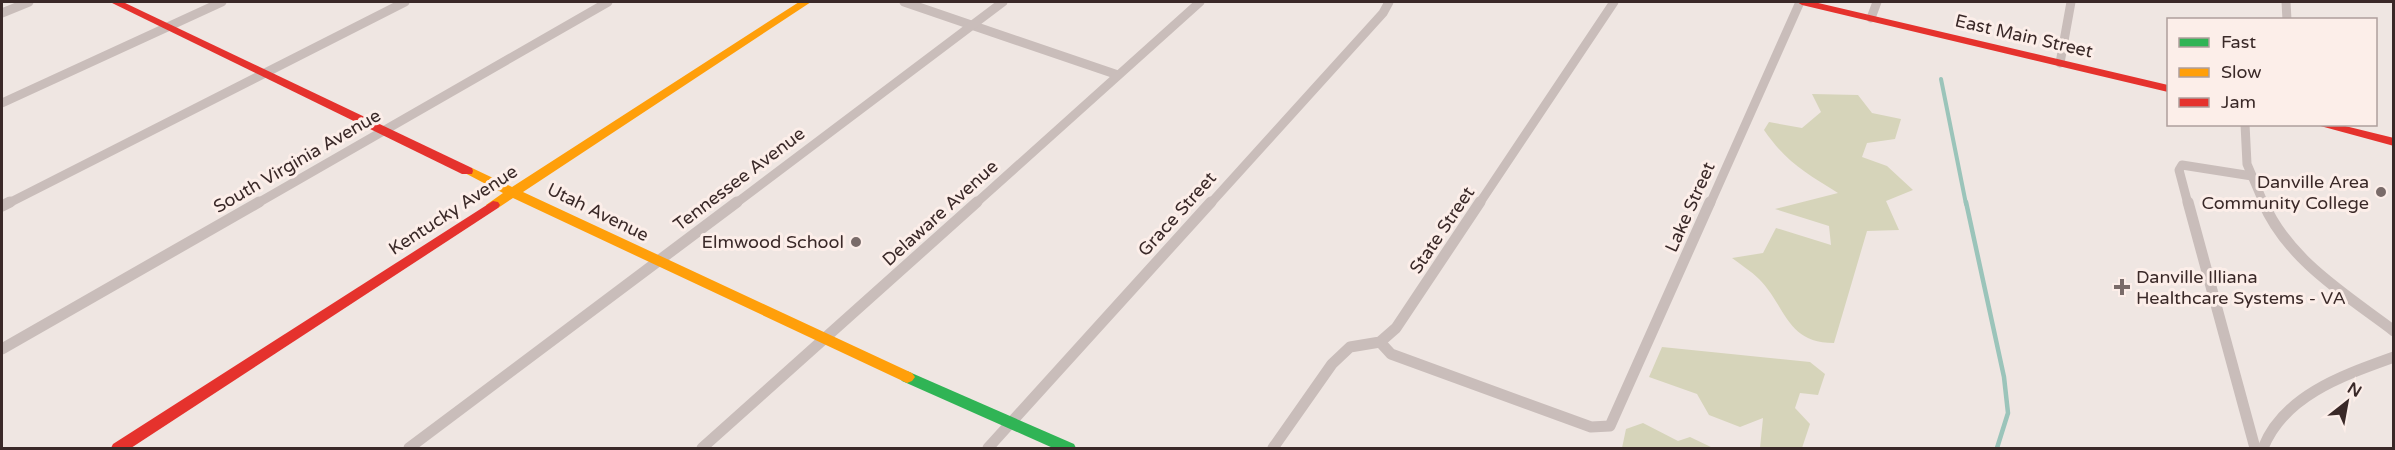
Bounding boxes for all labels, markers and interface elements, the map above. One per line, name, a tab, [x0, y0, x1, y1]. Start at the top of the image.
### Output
street label: East Main Street	[1953, 9, 2095, 63]
legend	[2167, 18, 2377, 126]
text: Fast	[2221, 31, 2256, 53]
text: Slow	[2221, 61, 2262, 83]
text: Jam	[2221, 91, 2256, 113]
street label: South Virginia Avenue	[209, 104, 385, 218]
street label: Tennessee Avenue	[669, 122, 809, 236]
street label: Delaware Avenue	[878, 155, 1002, 271]
street label: Lake Street	[1660, 158, 1720, 256]
street label: Kentucky Avenue	[385, 160, 521, 260]
street label: Grace Street	[1133, 167, 1221, 261]
place label: Danville Area Community College	[2201, 171, 2369, 214]
street label: Utah Avenue	[544, 178, 652, 246]
street label: State Street	[1405, 182, 1479, 278]
marker: Danville Area Community College	[2374, 185, 2388, 199]
place label: Elmwood School	[702, 231, 844, 253]
marker: Elmwood School	[849, 235, 863, 249]
place label: Danville Illiana Healthcare Systems - VA	[2136, 266, 2346, 309]
marker: Danville Illiana Healthcare Systems - VA	[2113, 278, 2131, 296]
north arrow	[2317, 372, 2377, 432]
text: N	[2344, 378, 2365, 402]

